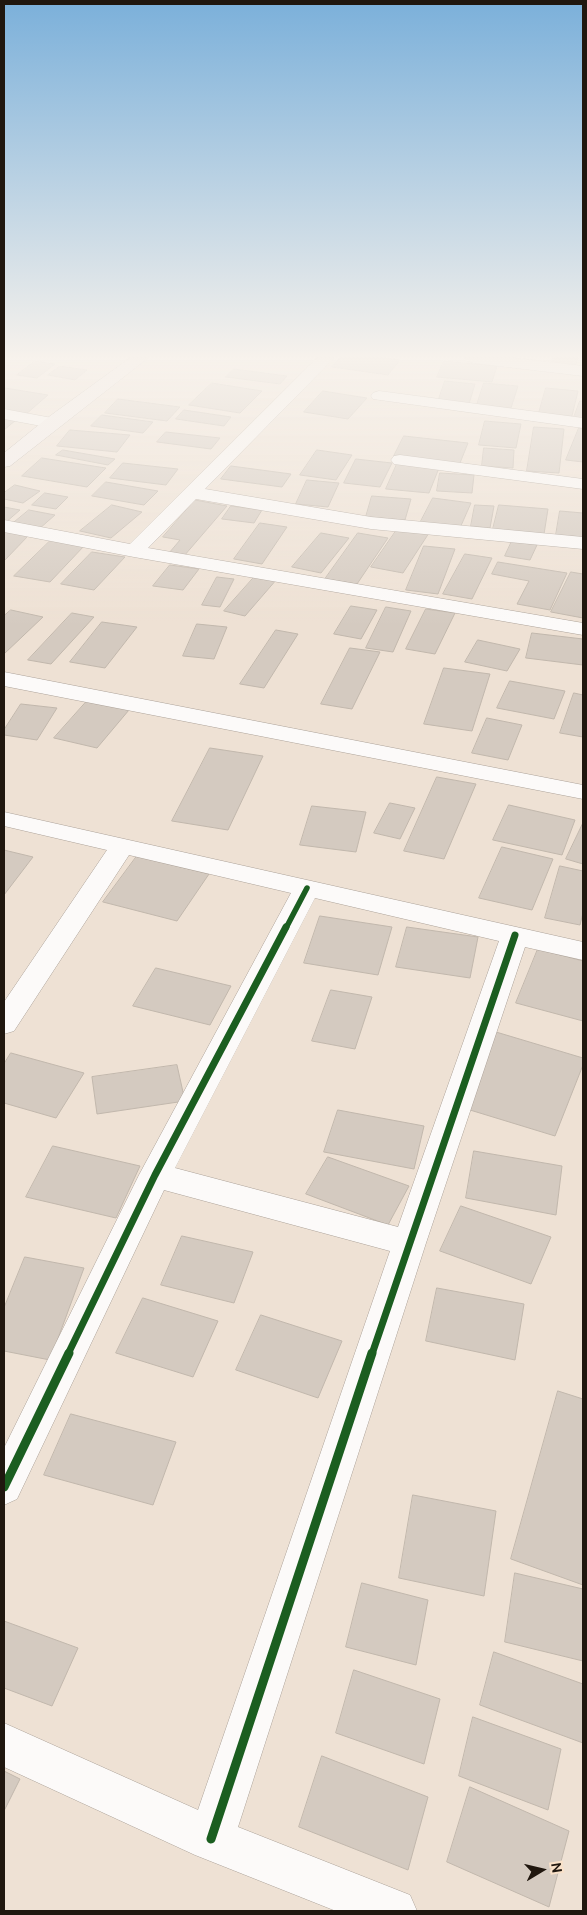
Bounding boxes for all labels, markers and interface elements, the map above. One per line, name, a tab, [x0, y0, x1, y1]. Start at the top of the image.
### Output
north arrow	[517, 1845, 567, 1895]
text: N	[548, 1861, 566, 1874]

